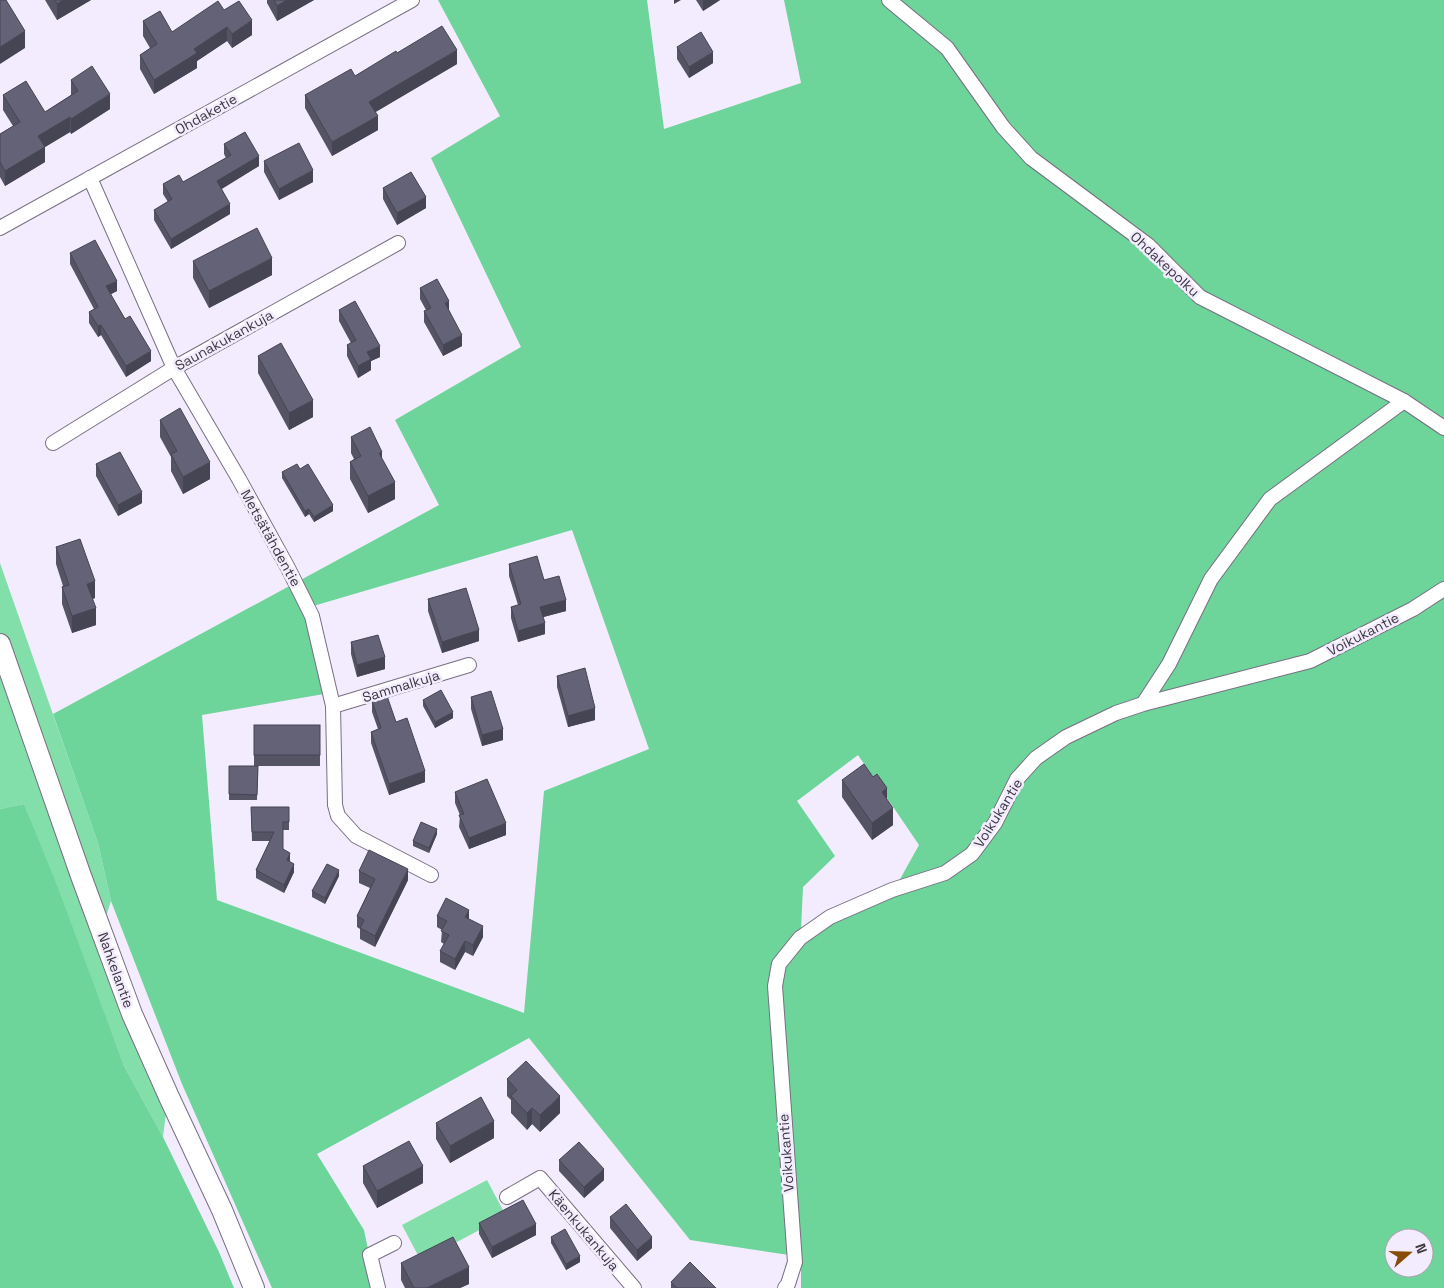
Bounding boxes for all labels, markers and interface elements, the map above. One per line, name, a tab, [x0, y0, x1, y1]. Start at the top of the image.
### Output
street label: Ohdaketie	[172, 90, 240, 138]
street label: Ohdakepolku	[1127, 228, 1203, 300]
street label: Saunakukankuja	[172, 306, 276, 374]
street label: Metsätähdentie	[237, 486, 305, 590]
street label: Voikukantie	[1324, 608, 1402, 660]
street label: Sammalkuja	[360, 666, 442, 706]
street label: Voikukantie	[970, 775, 1026, 851]
street label: Nahkelantie	[94, 930, 138, 1010]
street label: Voikukantie	[774, 1113, 798, 1193]
street label: Käenkukankuja	[545, 1186, 623, 1274]
north arrow	[1384, 1228, 1434, 1278]
text: N	[1411, 1241, 1431, 1256]

